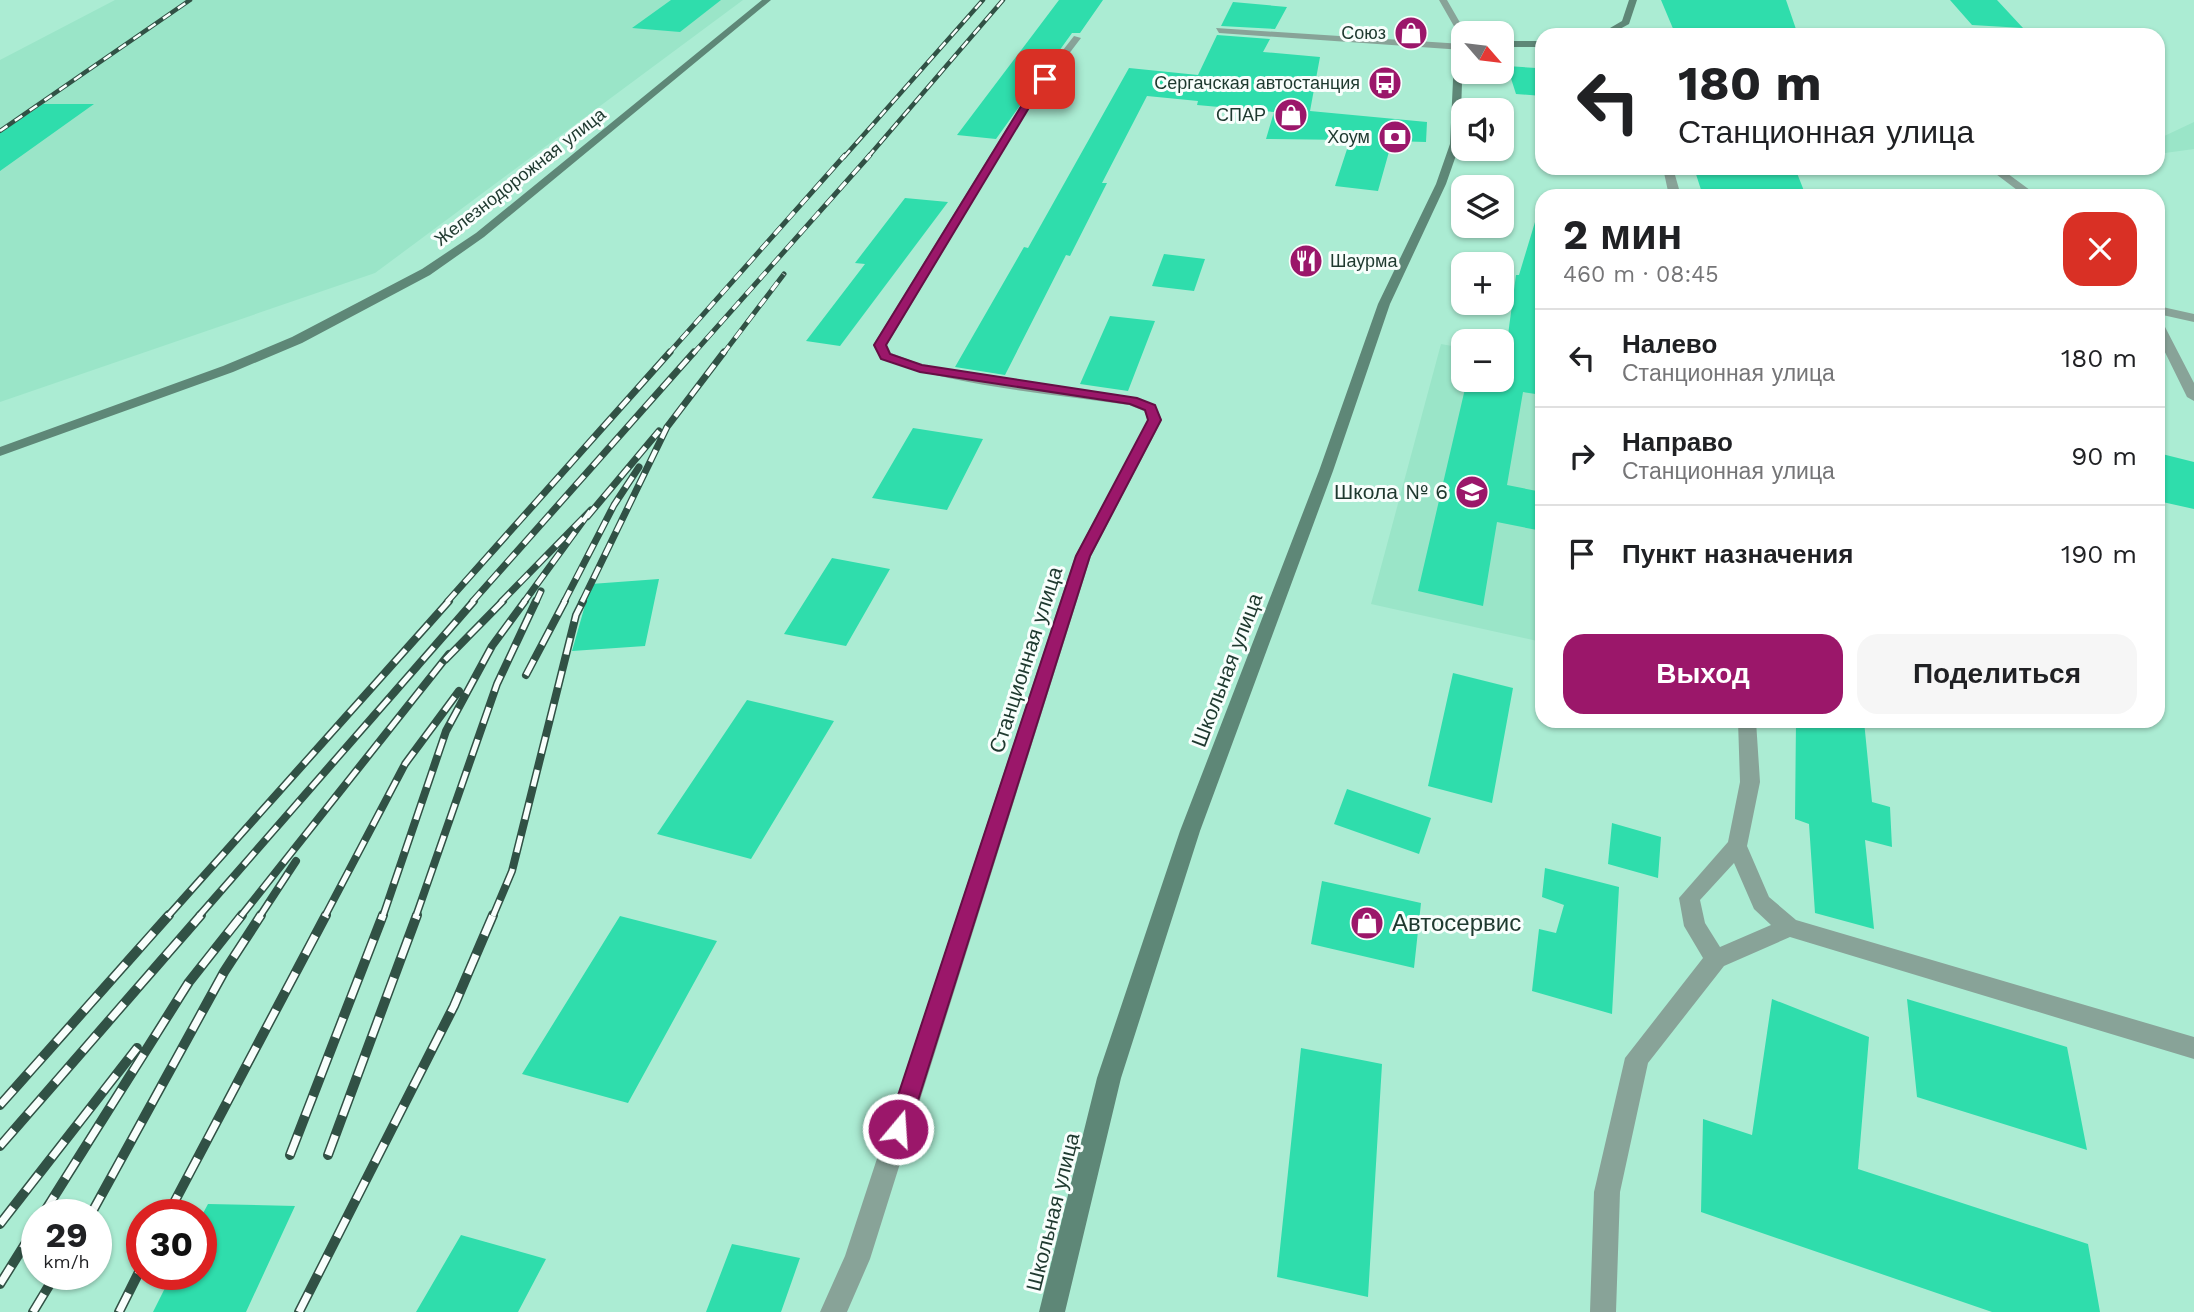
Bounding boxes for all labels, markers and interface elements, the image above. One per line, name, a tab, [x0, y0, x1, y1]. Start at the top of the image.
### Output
shop icon: Союз	[1392, 14, 1430, 52]
north arrow	[1451, 21, 1514, 84]
map controls	[1451, 21, 1514, 392]
place label: Союз	[1341, 22, 1386, 43]
pin	[1015, 49, 1075, 109]
text: 180 m	[1678, 54, 1822, 112]
icon: left	[1563, 56, 1654, 147]
icon: arrive	[1026, 60, 1064, 98]
bus stop icon: Сергачская автостанция	[1366, 64, 1404, 102]
place label: Сергачская автостанция	[1154, 72, 1360, 93]
shop icon: СПАР	[1272, 96, 1310, 134]
button: sound	[1451, 98, 1514, 161]
street label: Железнодорожная улица	[430, 103, 610, 250]
place label: СПАР	[1216, 104, 1266, 125]
text: Станционная улица	[1678, 113, 1974, 151]
bank icon: Хоум	[1376, 118, 1414, 156]
place label: Хоум	[1327, 126, 1370, 147]
button: layers	[1451, 175, 1514, 238]
text: 2 мин	[1563, 210, 1682, 259]
button: close	[2063, 212, 2137, 286]
restaurant icon: Шаурма	[1287, 242, 1325, 280]
place label: Шаурма	[1330, 250, 1398, 271]
button: +	[1451, 252, 1514, 315]
text: 460 m · 08:45	[1563, 261, 1719, 288]
button: −	[1451, 329, 1514, 392]
text: Налево	[1622, 329, 1717, 359]
icon: left	[1563, 339, 1601, 377]
text: 180 m	[2061, 343, 2137, 373]
text: Станционная улица	[1622, 360, 1835, 387]
text: Направо	[1622, 427, 1733, 457]
icon: right	[1563, 437, 1601, 475]
text: 90 m	[2071, 441, 2137, 471]
text: Станционная улица	[1622, 458, 1835, 485]
school or university icon: Школа № 6	[1453, 473, 1491, 511]
place label: Школа № 6	[1334, 479, 1448, 504]
icon: arrive	[1563, 535, 1601, 573]
text: Пункт назначения	[1622, 539, 1853, 569]
text: 190 m	[2061, 539, 2137, 569]
street label: Станционная улица	[984, 563, 1068, 756]
street label: Школьная улица	[1186, 589, 1267, 750]
button: Выход	[1563, 634, 1843, 714]
button: Поделиться	[1857, 634, 2137, 714]
shop icon: Автосервис	[1348, 904, 1386, 942]
place label: Автосервис	[1392, 909, 1521, 937]
position arrow	[861, 1092, 935, 1166]
street label: Школьная улица	[1021, 1130, 1084, 1294]
speed limit sign: 30	[126, 1199, 217, 1290]
text: 29	[45, 1214, 88, 1256]
text: km/h	[43, 1251, 90, 1272]

